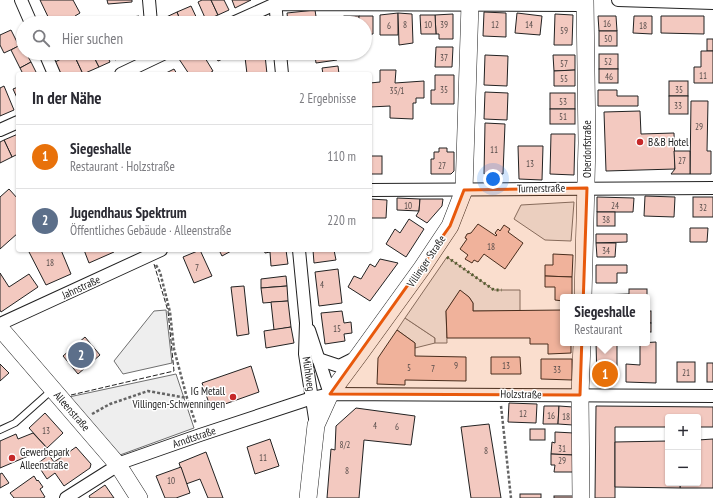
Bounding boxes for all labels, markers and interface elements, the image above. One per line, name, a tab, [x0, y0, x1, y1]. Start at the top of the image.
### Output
search box	[16, 16, 372, 60]
house number: 16	[603, 18, 611, 29]
house number: 8	[403, 19, 407, 30]
house number: 10	[424, 19, 432, 30]
house number: 39	[440, 19, 448, 30]
house number: 12	[491, 19, 499, 30]
house number: 14	[525, 19, 533, 30]
house number: 6	[387, 20, 391, 31]
house number: 18	[639, 20, 647, 31]
house number: 59	[560, 25, 568, 36]
icon: search	[30, 27, 52, 49]
text: Hier suchen	[62, 29, 123, 48]
house number: 50	[604, 33, 612, 44]
house number: 37	[440, 52, 448, 63]
house number: 52	[604, 56, 612, 67]
house number: 57	[560, 58, 568, 69]
house number: 11	[699, 70, 707, 81]
house number: 46	[605, 71, 613, 82]
house number: 55	[560, 73, 568, 84]
house number: 35	[440, 84, 448, 95]
house number: 35	[675, 84, 683, 95]
house number: 35/1	[390, 85, 404, 96]
text: In der Nähe	[32, 87, 102, 109]
text: 2 Ergebnisse	[299, 90, 356, 107]
house number: 53	[559, 96, 567, 107]
house number: 33	[674, 100, 682, 111]
house number: 51	[559, 111, 567, 122]
street label: Oberdorfstraße	[580, 120, 594, 178]
house number: 29	[695, 121, 703, 132]
place label: B&B Hotel	[648, 135, 689, 149]
marker: B&B Hotel	[635, 137, 645, 147]
text: Siegeshalle	[70, 139, 131, 158]
house number: 11	[490, 144, 498, 155]
text: 1	[42, 148, 48, 165]
text: 110 m	[327, 148, 356, 165]
house number: 27	[678, 155, 686, 166]
text: Restaurant · Holzstraße	[70, 158, 175, 175]
house number: 13	[526, 158, 534, 169]
house number: 27	[438, 160, 446, 171]
your location	[483, 169, 503, 189]
street label: Turnerstraße	[517, 181, 566, 195]
house number: 10	[404, 200, 412, 211]
house number: 24	[611, 200, 619, 211]
house number: 32	[699, 202, 707, 213]
text: Jugendhaus Spektrum	[70, 203, 187, 222]
text: 2	[42, 212, 48, 229]
text: 220 m	[327, 212, 356, 229]
house number: 38	[602, 214, 610, 225]
text: Öffentliches Gebäude · Alleenstraße	[70, 222, 231, 239]
street label: Villinger Straße	[403, 232, 449, 290]
house number: 18	[487, 241, 495, 252]
house number: 34	[602, 245, 610, 256]
house number: 18	[46, 257, 54, 268]
house number: 7	[195, 262, 199, 273]
street label: Jahnstraße	[59, 272, 103, 302]
house number: 4	[320, 279, 324, 290]
popup	[560, 294, 650, 346]
text: Siegeshalle	[574, 302, 636, 321]
text: Restaurant	[574, 321, 622, 338]
house number: 15	[333, 323, 341, 334]
pin: 2	[68, 340, 94, 370]
street label: Mühlweg	[300, 356, 318, 392]
pin: 1	[592, 359, 618, 389]
house number: 9	[454, 360, 458, 371]
house number: 13	[502, 360, 510, 371]
house number: 5	[407, 362, 411, 373]
house number: 7	[431, 363, 435, 374]
house number: 33	[553, 364, 561, 375]
house number: 21	[682, 367, 690, 378]
place label: IG Metall Villingen-Schwenningen	[131, 384, 225, 411]
street label: Holzstraße	[500, 387, 542, 401]
street label: Alleenstraße	[51, 388, 93, 434]
marker: IG Metall Villingen-Schwenningen	[228, 392, 238, 402]
house number: 12	[519, 408, 527, 419]
house number: 16	[547, 410, 555, 421]
house number: 18	[562, 411, 570, 422]
map controls	[665, 414, 701, 486]
button: +	[665, 414, 701, 450]
house number: 4	[373, 420, 377, 431]
house number: 6	[395, 421, 399, 432]
street label: Arndtstraße	[170, 423, 218, 451]
house number: 13	[42, 425, 50, 436]
house number: 8/2	[340, 439, 350, 450]
house number: 31	[558, 443, 566, 454]
place label: Gewerbepark Alleenstraße	[20, 445, 70, 472]
house number: 8	[484, 445, 488, 456]
button: −	[665, 450, 701, 486]
house number: 11	[259, 452, 267, 463]
marker: Gewerbepark Alleenstraße	[7, 453, 17, 463]
house number: 29	[558, 455, 566, 466]
house number: 8	[345, 465, 349, 476]
house number: 10	[167, 475, 175, 486]

